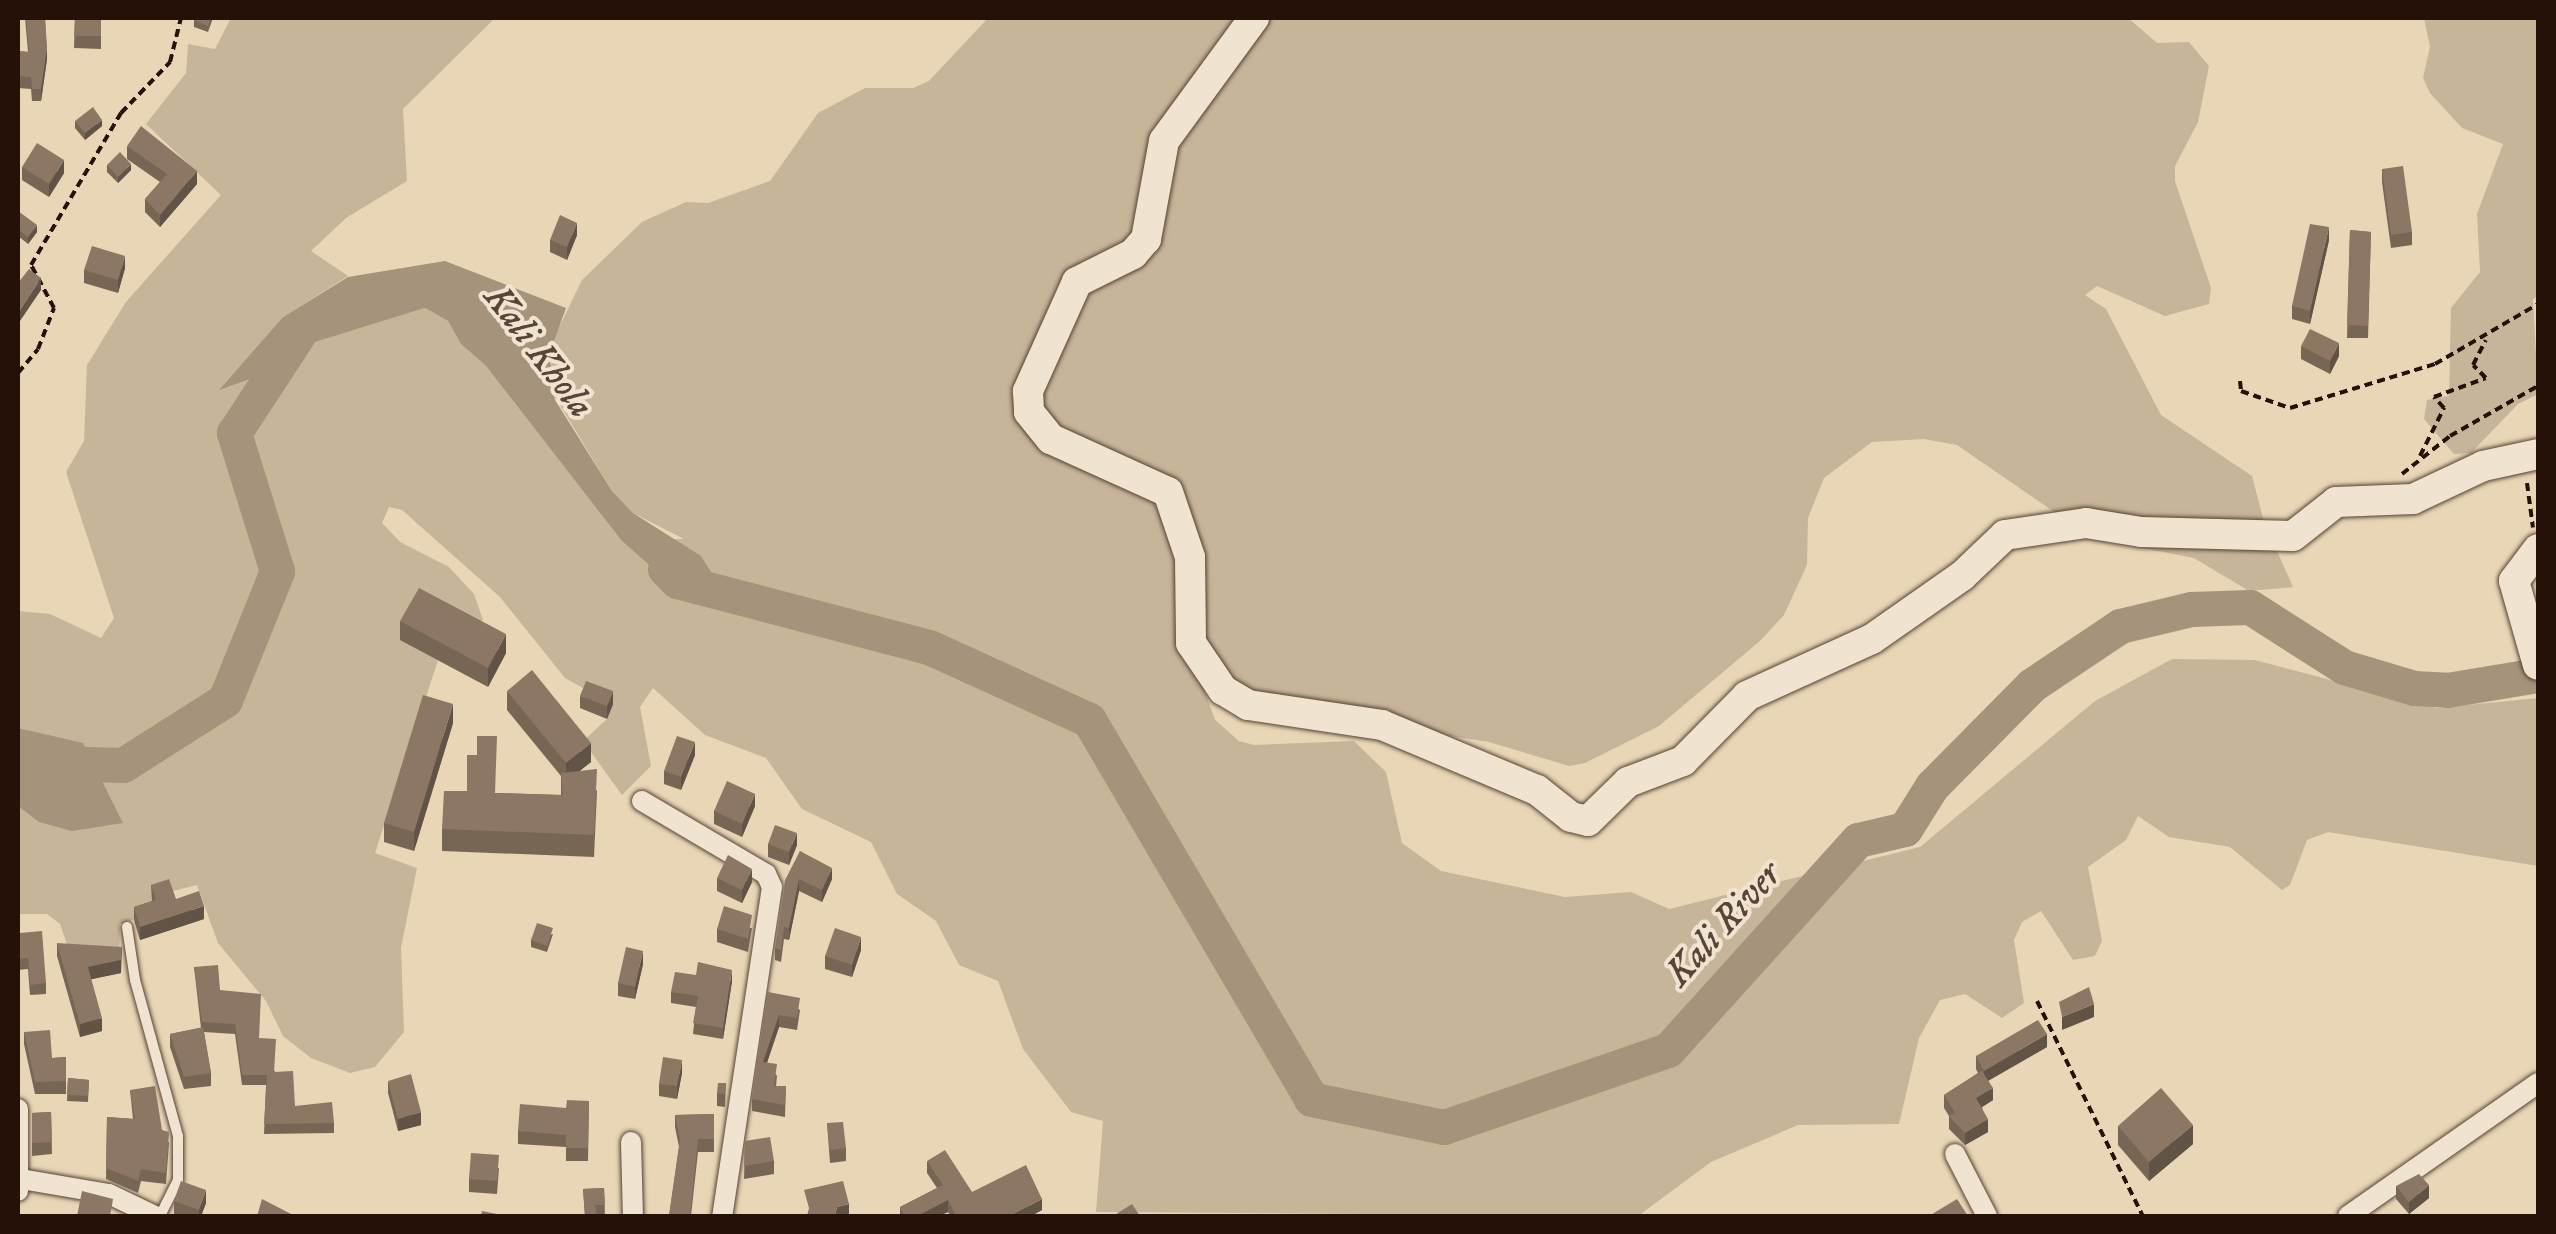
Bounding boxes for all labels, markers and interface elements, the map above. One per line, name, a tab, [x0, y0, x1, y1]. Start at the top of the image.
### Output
water label: Kali Khola	[473, 276, 603, 428]
water label: Kali River	[1656, 853, 1792, 997]

